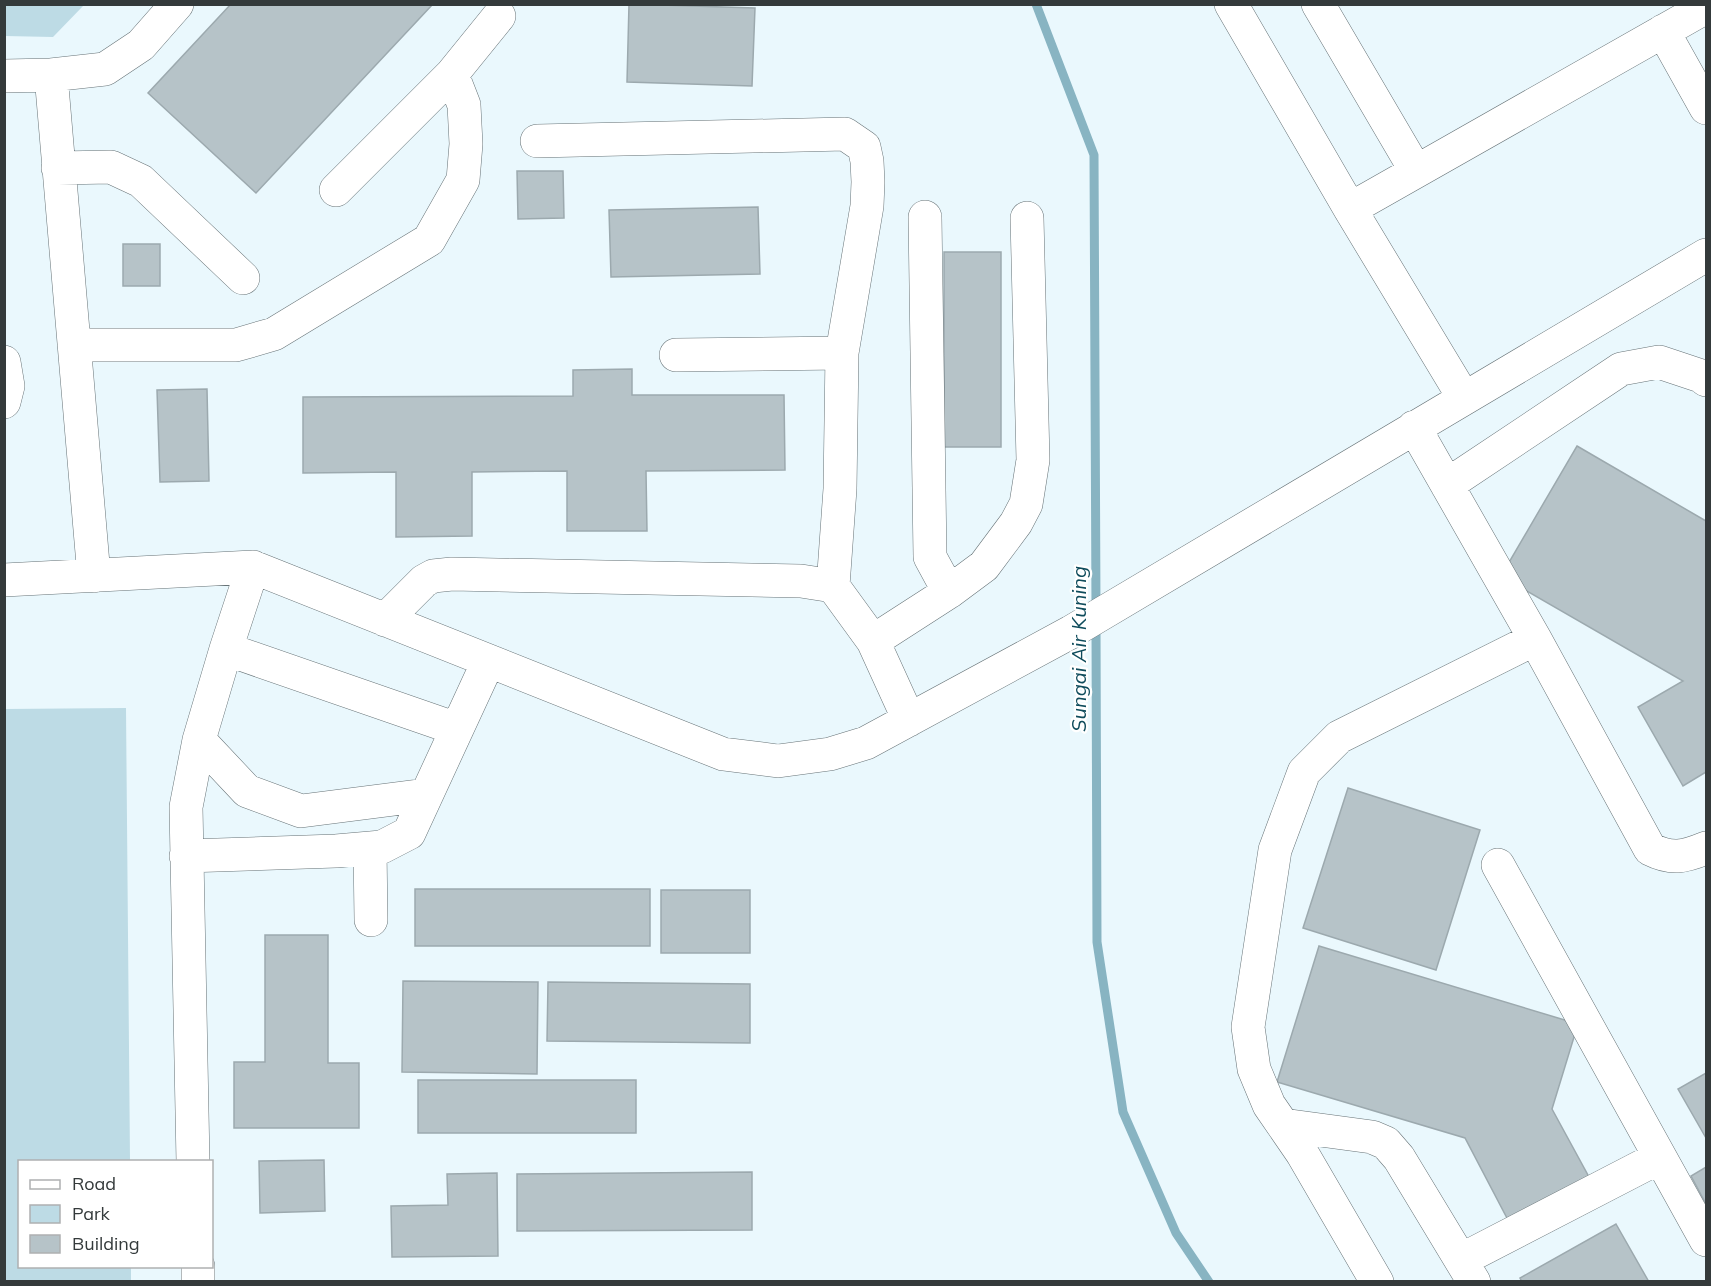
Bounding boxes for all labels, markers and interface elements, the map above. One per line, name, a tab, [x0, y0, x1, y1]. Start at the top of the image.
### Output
water label: Sungai Air Kuning	[1066, 566, 1091, 732]
legend	[18, 1160, 213, 1268]
text: Road	[72, 1172, 116, 1195]
text: Park	[72, 1202, 111, 1225]
text: Building	[72, 1232, 140, 1255]

